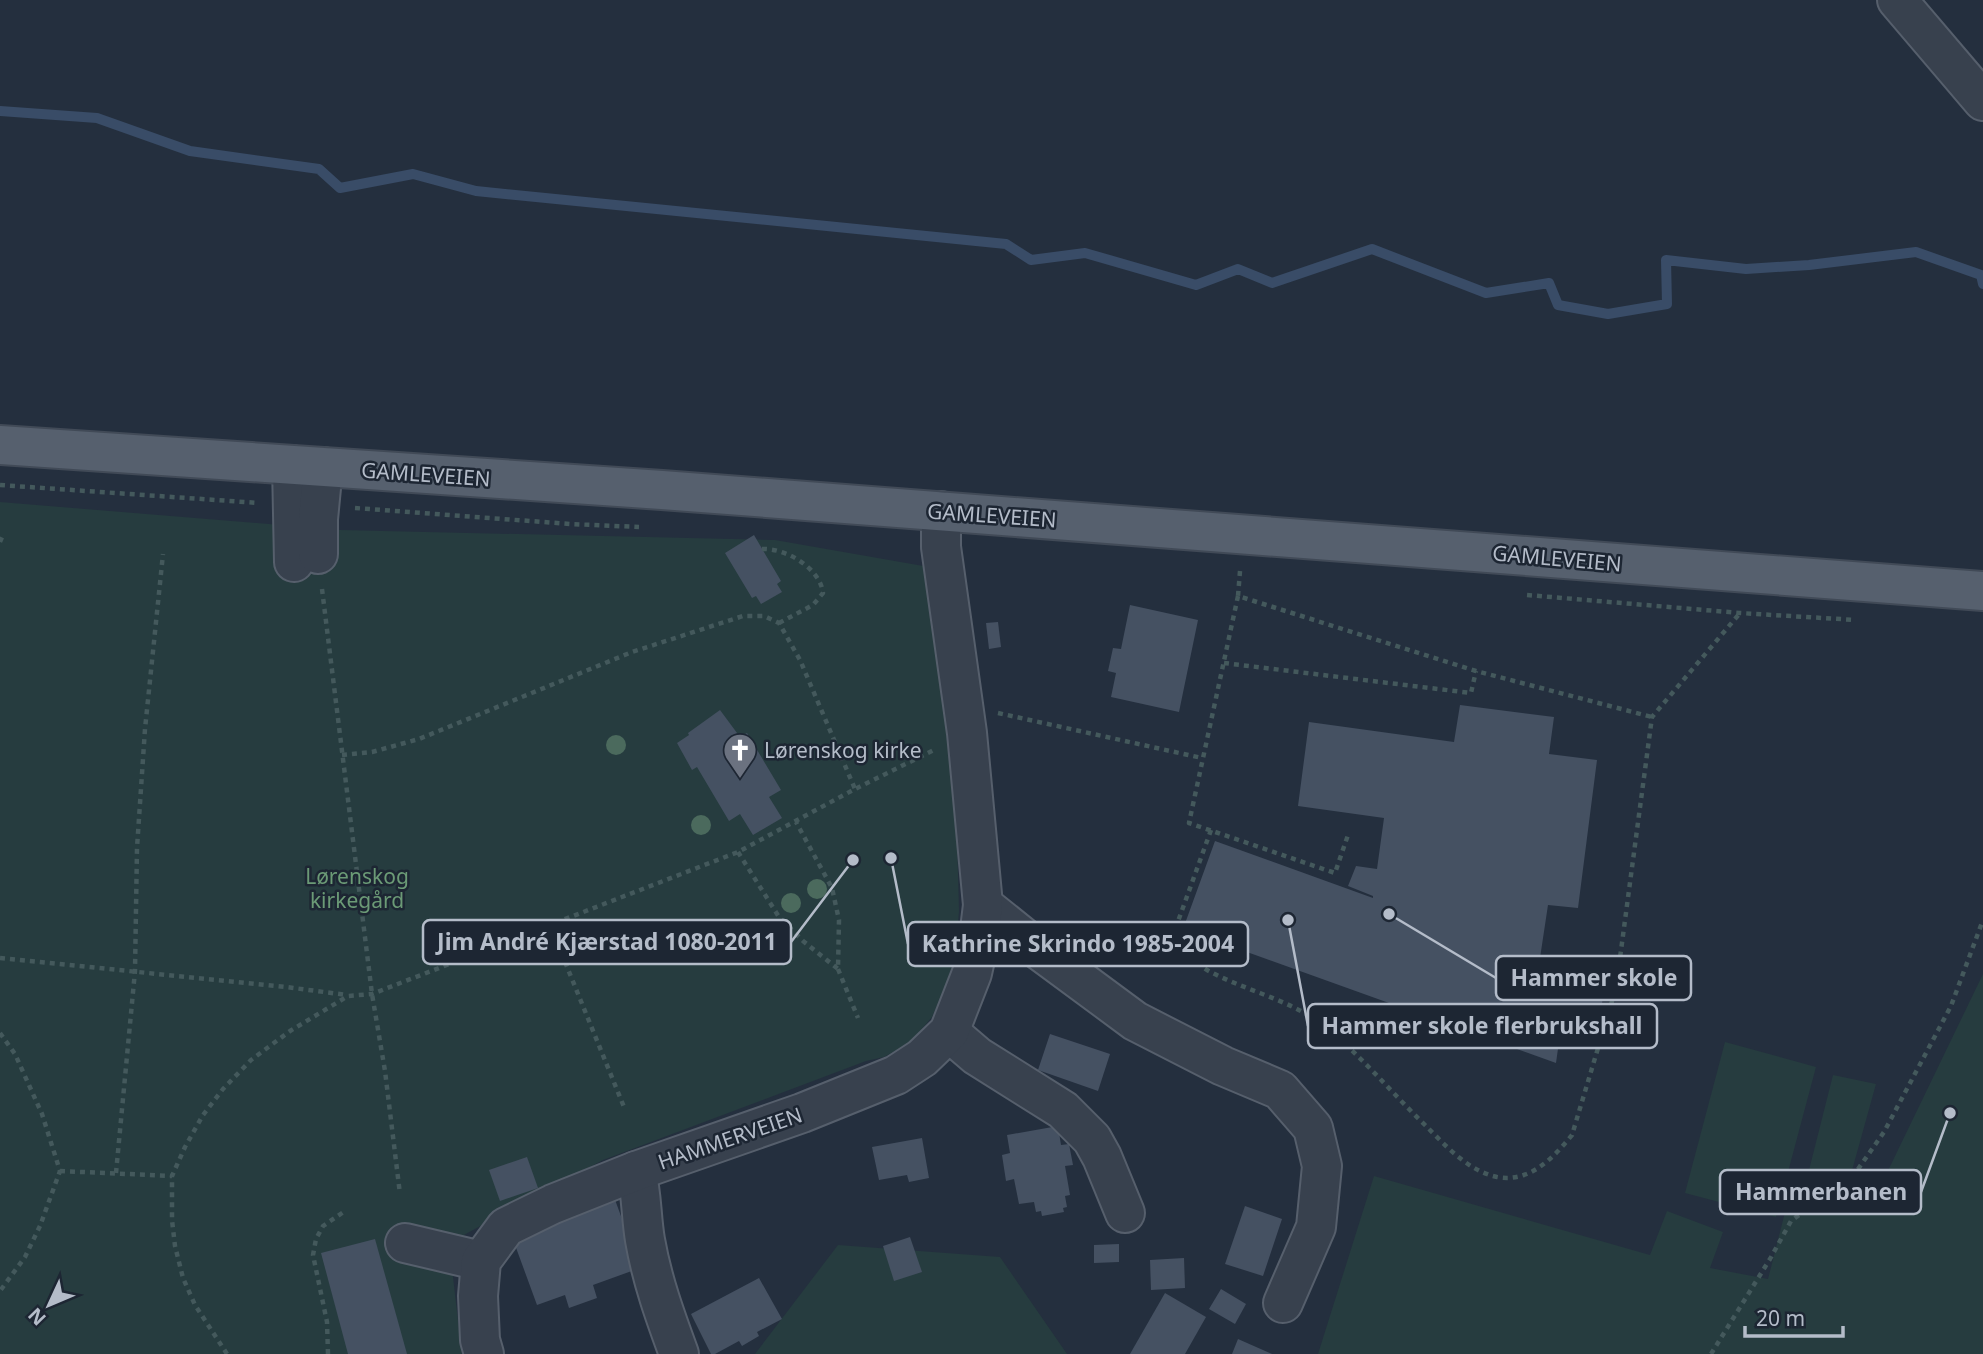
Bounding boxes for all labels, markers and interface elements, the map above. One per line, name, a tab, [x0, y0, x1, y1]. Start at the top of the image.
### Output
street label: GAMLEVEIEN	[360, 456, 492, 492]
street label: GAMLEVEIEN	[926, 497, 1058, 533]
street label: GAMLEVEIEN	[1491, 538, 1623, 578]
church icon: Lørenskog kirke	[721, 731, 759, 780]
place label: Lørenskog kirke	[764, 736, 922, 764]
park label: Lørenskog kirkegård	[305, 862, 409, 914]
callout: Jim André Kjærstad 1080-2011	[423, 920, 791, 964]
callout: Kathrine Skrindo 1985-2004	[908, 922, 1248, 966]
text: Jim André Kjærstad 1080-2011	[435, 925, 777, 957]
text: Kathrine Skrindo 1985-2004	[922, 927, 1234, 959]
callout: Hammer skole	[1496, 956, 1691, 1000]
text: Hammer skole	[1511, 961, 1677, 993]
callout: Hammer skole flerbrukshall	[1308, 1004, 1657, 1048]
text: Hammer skole flerbrukshall	[1322, 1009, 1642, 1041]
street label: HAMMERVEIEN	[654, 1100, 806, 1176]
callout: Hammerbanen	[1720, 1170, 1921, 1214]
text: Hammerbanen	[1735, 1175, 1907, 1207]
north arrow	[14, 1270, 84, 1340]
scale bar	[1745, 1294, 1843, 1338]
text: N	[22, 1302, 51, 1331]
text: 20 m	[1756, 1304, 1805, 1332]

